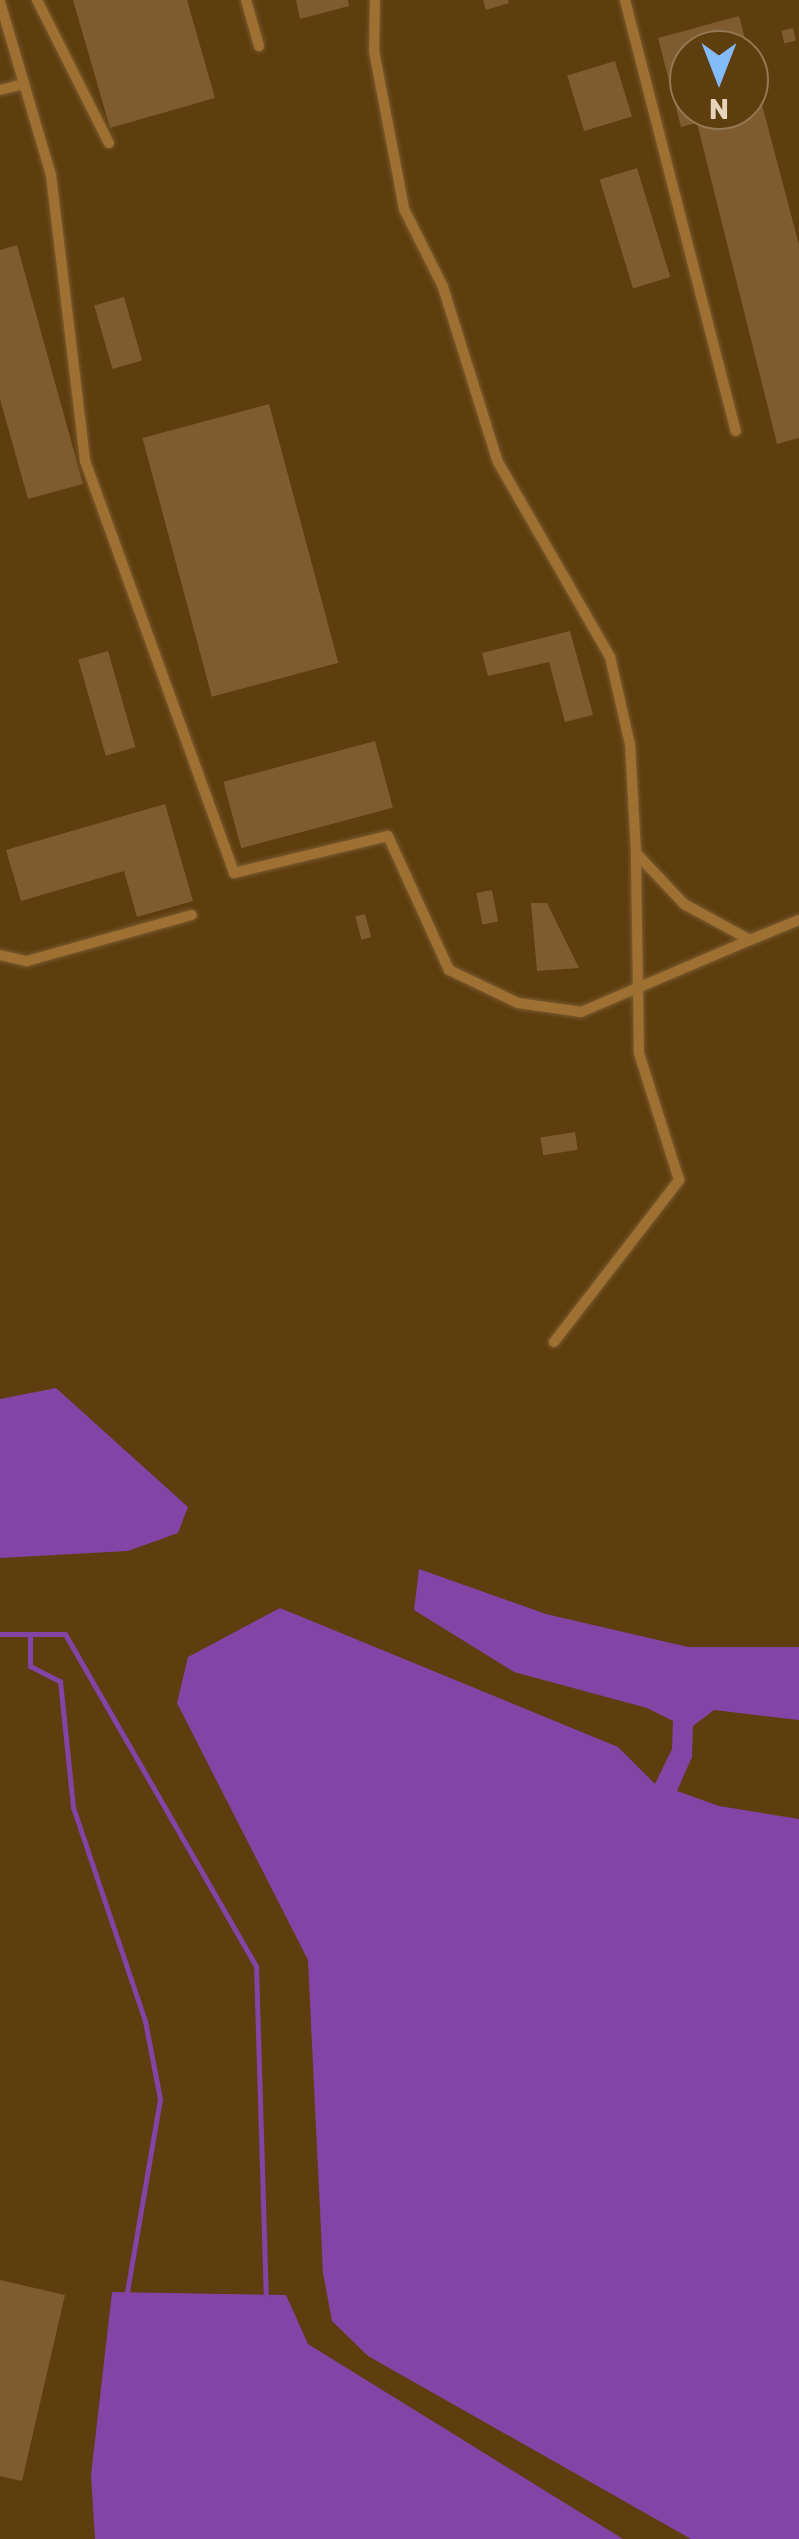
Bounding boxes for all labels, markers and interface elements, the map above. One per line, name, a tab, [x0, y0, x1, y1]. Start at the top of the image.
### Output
north arrow	[669, 30, 769, 130]
text: N	[709, 92, 729, 125]

